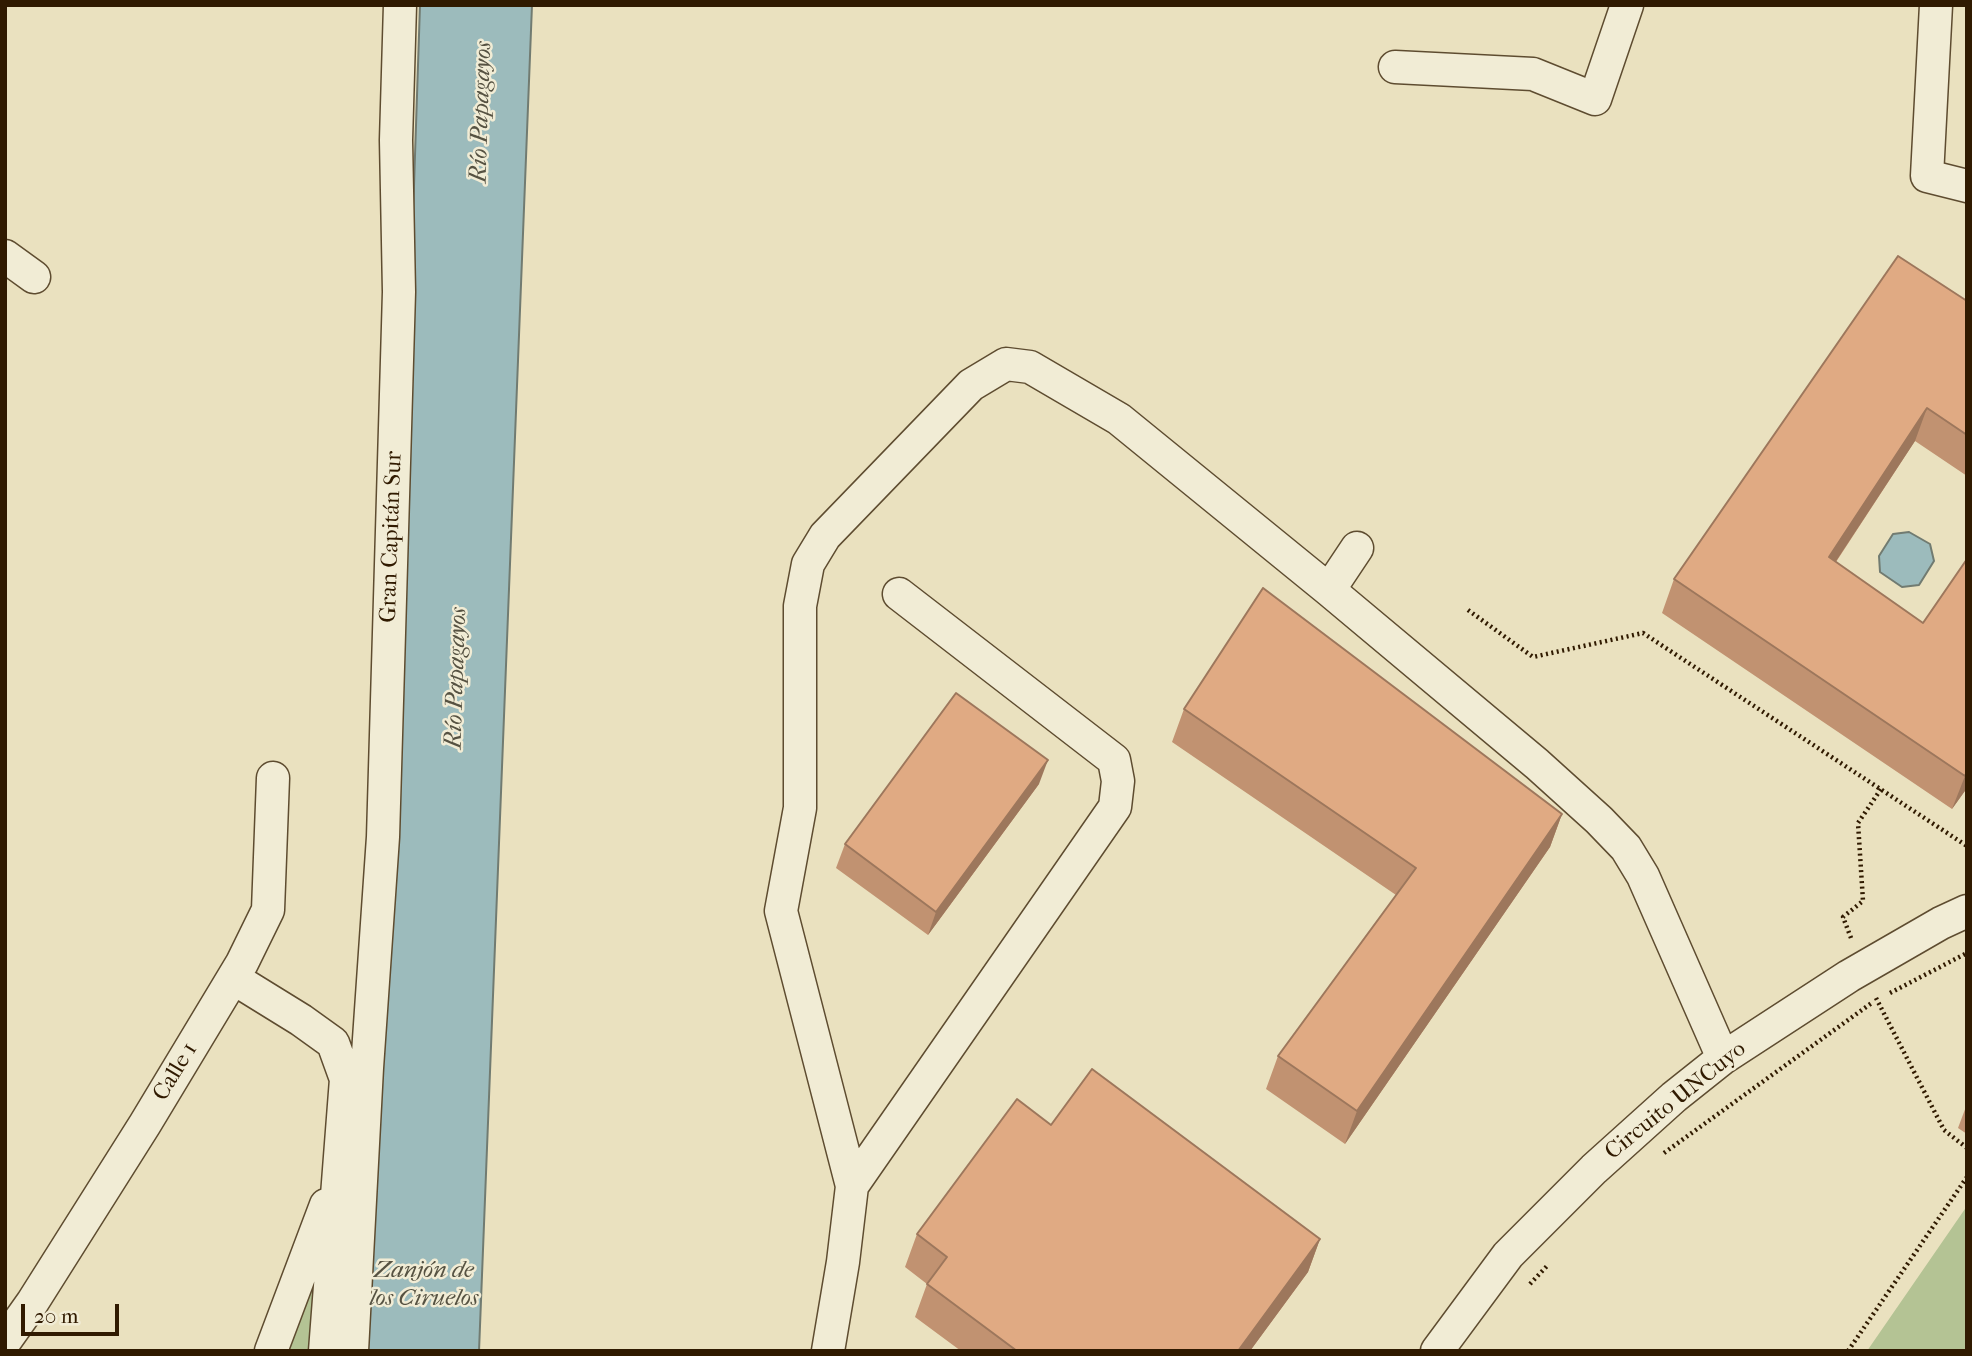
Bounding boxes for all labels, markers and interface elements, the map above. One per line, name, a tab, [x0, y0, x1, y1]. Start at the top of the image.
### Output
water label: Río Papagayos	[465, 41, 499, 183]
street label: Gran Capitán Sur	[375, 451, 409, 623]
water label: Río Papagayos	[440, 607, 474, 749]
street label: Circuito UNCuyo	[1600, 1036, 1752, 1166]
street label: Calle 1	[148, 1038, 204, 1106]
water label: Zanjón de los Ciruelos	[370, 1257, 478, 1313]
scale bar	[24, 1290, 122, 1334]
text: 20 m	[34, 1304, 78, 1328]

